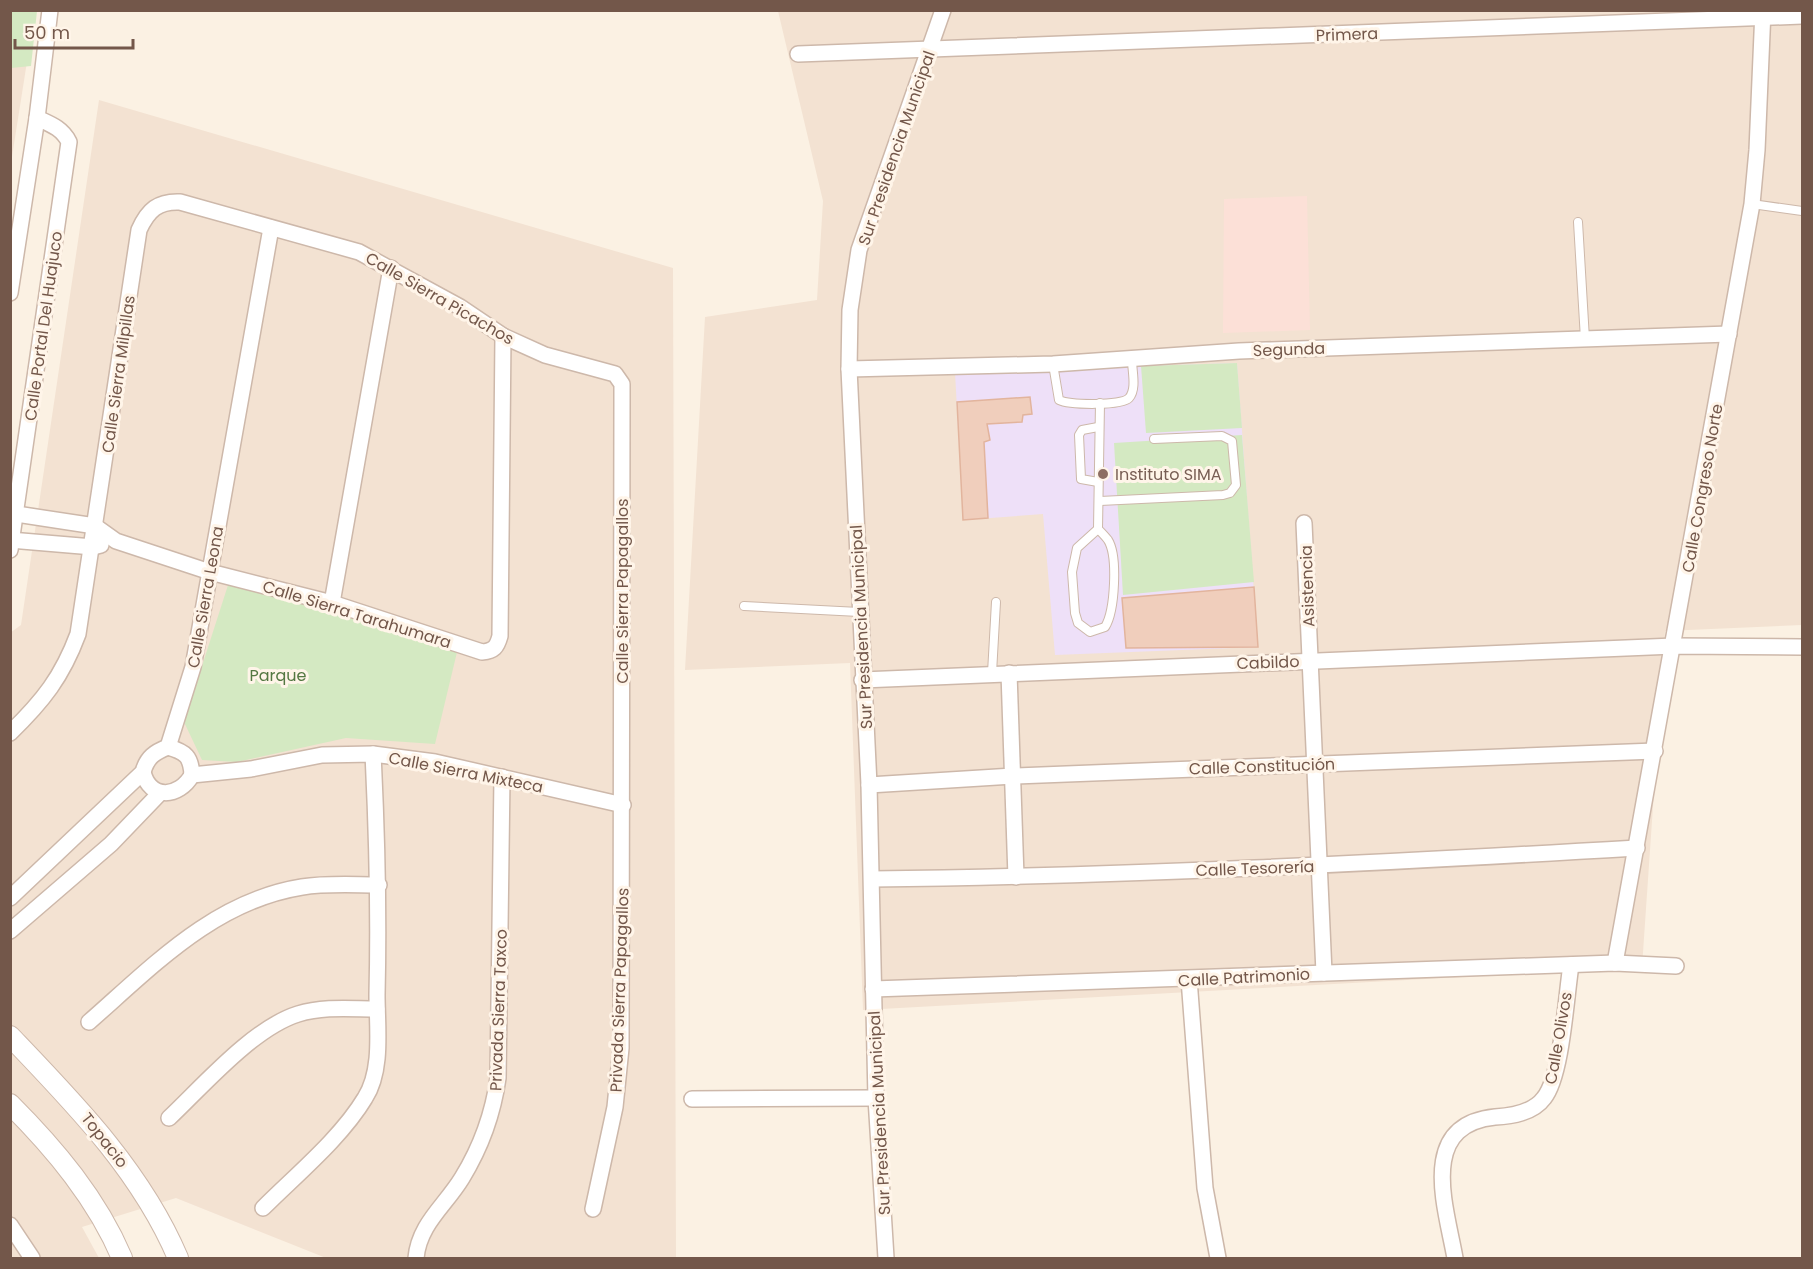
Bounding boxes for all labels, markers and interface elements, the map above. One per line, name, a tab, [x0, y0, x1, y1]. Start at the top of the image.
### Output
scale bar	[15, 12, 134, 50]
text: 50 m	[24, 20, 70, 45]
street label: Primera	[1315, 22, 1379, 47]
street label: Sur Presidencia Municipal	[852, 48, 941, 249]
street label: Calle Portal Del Huajuco	[19, 230, 68, 422]
street label: Calle Sierra Picachos	[361, 247, 518, 350]
street label: Calle Sierra Milpillas	[96, 294, 141, 454]
street label: Segunda	[1253, 337, 1326, 362]
street label: Calle Congreso Norte	[1676, 402, 1729, 574]
place label: Instituto SIMA	[1115, 463, 1222, 486]
marker: Instituto SIMA	[1096, 467, 1110, 481]
street label: Calle Sierra Papagallos	[611, 498, 634, 684]
street label: Calle Sierra Leona	[182, 524, 229, 670]
street label: Sur Presidencia Municipal	[845, 524, 878, 730]
street label: Asistencia	[1295, 545, 1320, 627]
street label: Calle Sierra Tarahumara	[260, 575, 454, 654]
street label: Cabildo	[1236, 650, 1300, 675]
park label: Parque	[249, 664, 307, 687]
street label: Calle Sierra Mixteca	[387, 746, 545, 799]
street label: Calle Constitución	[1188, 752, 1336, 781]
street label: Calle Tesorería	[1195, 855, 1315, 882]
street label: Privada Sierra Papagallos	[604, 887, 635, 1093]
street label: Privada Sierra Taxco	[484, 929, 513, 1091]
street label: Calle Patrimonio	[1177, 963, 1311, 992]
street label: Calle Olivos	[1539, 990, 1578, 1086]
street label: Sur Presidencia Municipal	[863, 1010, 896, 1216]
street label: Topacio	[76, 1108, 133, 1173]

